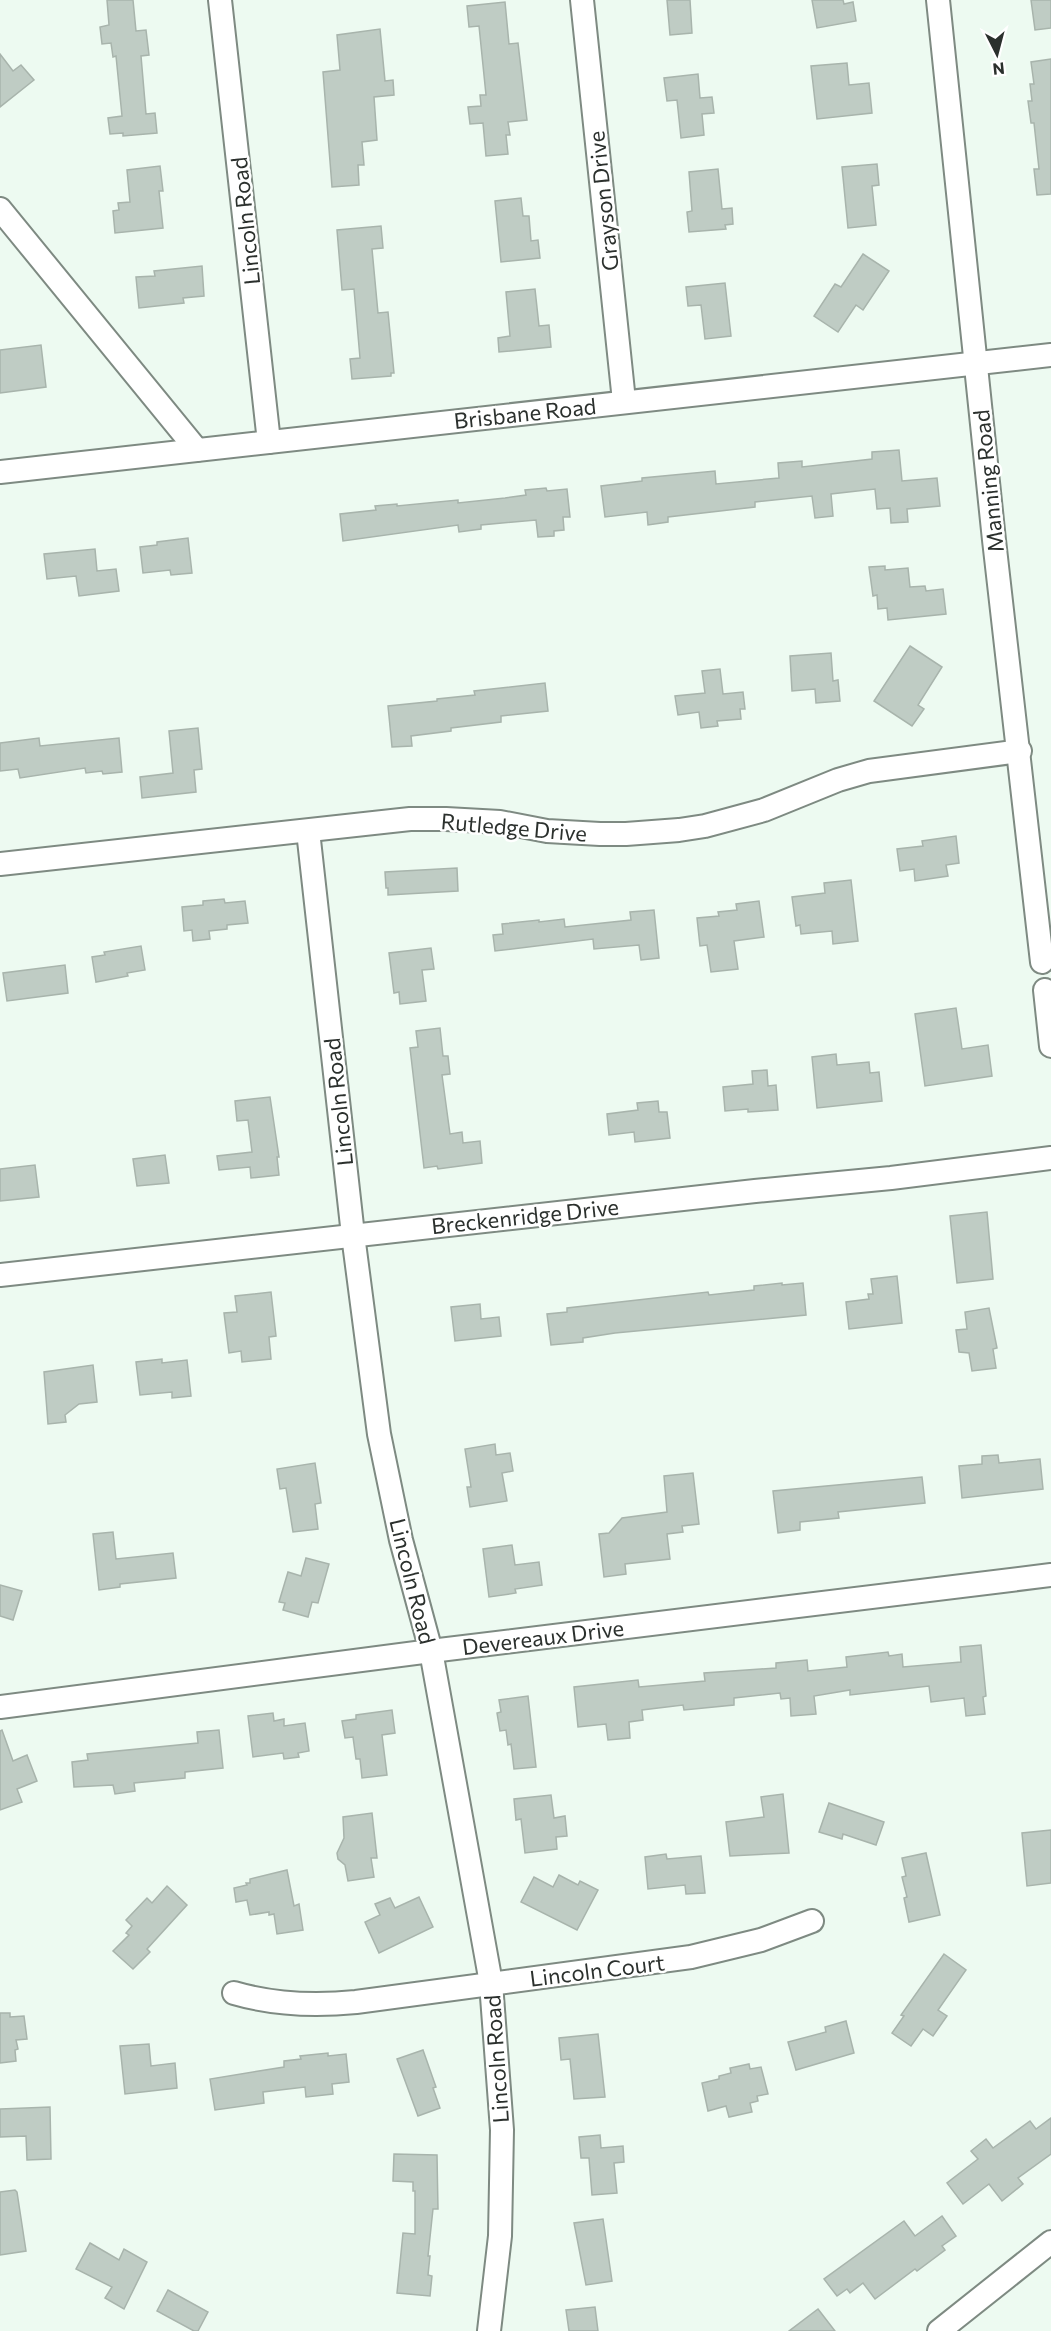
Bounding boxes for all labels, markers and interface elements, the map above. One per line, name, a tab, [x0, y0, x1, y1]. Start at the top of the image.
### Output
north arrow	[967, 24, 1027, 84]
text: N	[992, 59, 1006, 79]
street label: Grayson Drive	[582, 130, 624, 272]
street label: Lincoln Road	[225, 156, 265, 286]
street label: Brisbane Road	[452, 392, 598, 434]
street label: Manning Road	[967, 408, 1009, 554]
street label: Rutledge Drive	[440, 807, 588, 847]
street label: Lincoln Road	[318, 1037, 358, 1167]
street label: Breckenridge Drive	[430, 1193, 620, 1239]
street label: Lincoln Road	[384, 1515, 442, 1647]
street label: Devereaux Drive	[461, 1614, 625, 1660]
street label: Lincoln Court	[528, 1948, 666, 1992]
street label: Lincoln Road	[478, 1994, 514, 2124]

